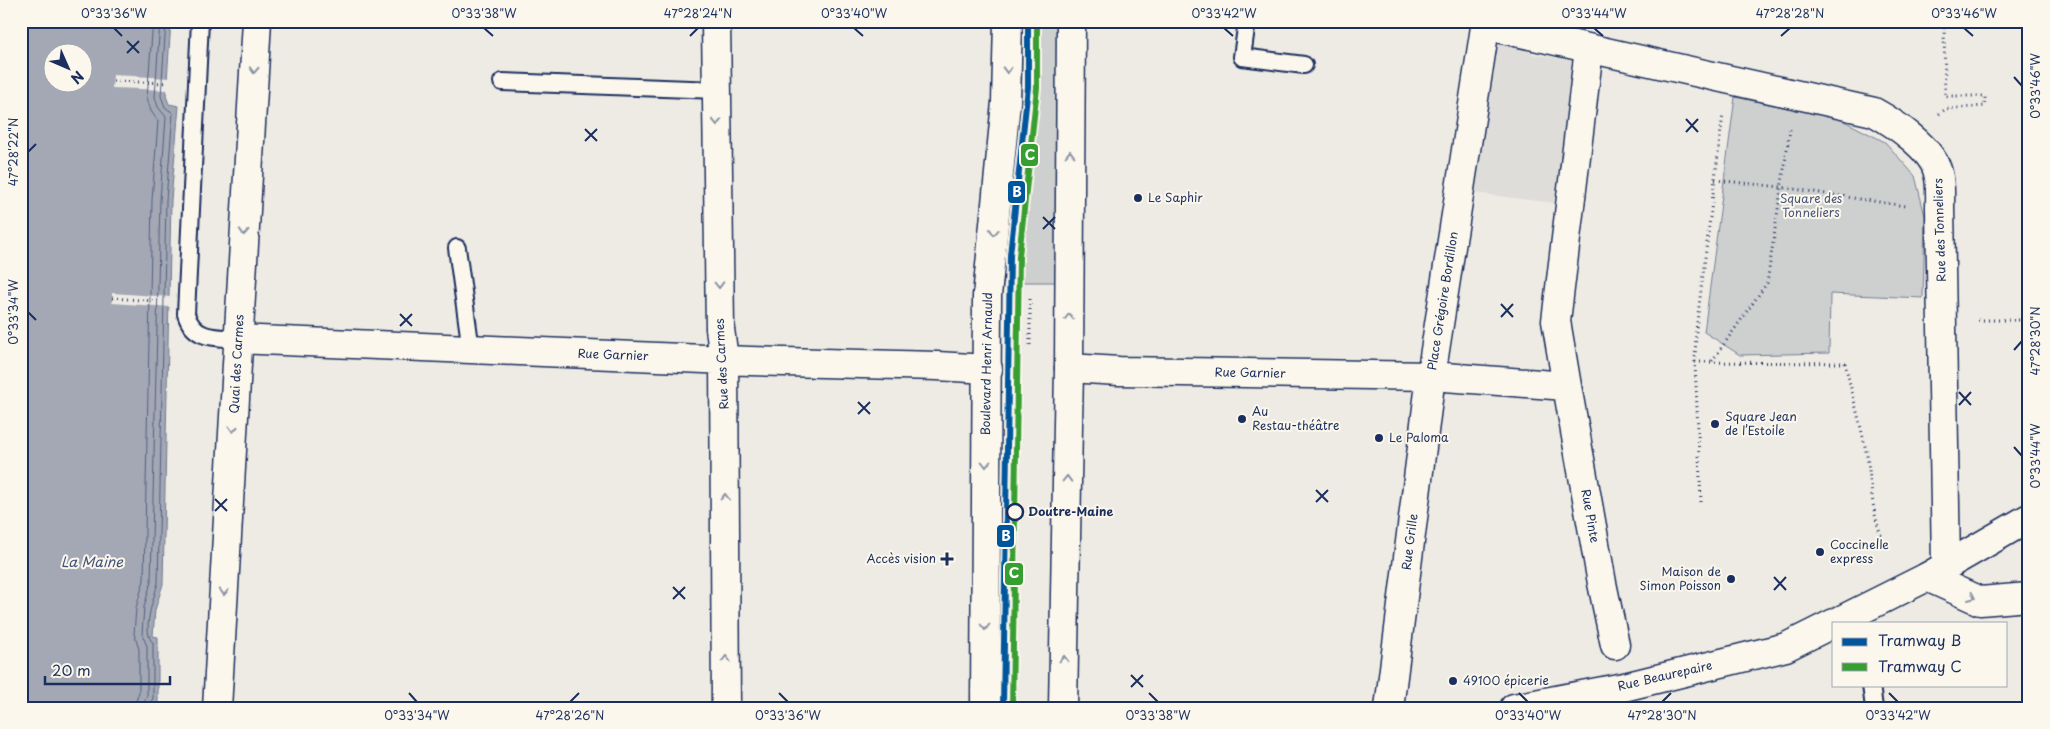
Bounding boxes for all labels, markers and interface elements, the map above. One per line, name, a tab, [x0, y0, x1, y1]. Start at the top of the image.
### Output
text: 0°33'36"W	[81, 4, 148, 22]
text: 0°33'38"W	[451, 4, 517, 22]
text: 47°28'24"N	[664, 4, 732, 22]
text: 0°33'40"W	[821, 4, 888, 22]
text: 0°33'42"W	[1191, 4, 1257, 22]
text: 0°33'44"W	[1561, 4, 1627, 22]
text: 47°28'28"N	[1756, 4, 1824, 22]
text: 0°33'46"W	[1931, 4, 1997, 22]
north arrow	[42, 42, 92, 92]
text: 0°33'46"W	[2026, 53, 2044, 119]
text: N	[66, 66, 89, 89]
one-way arrow	[248, 66, 259, 74]
one-way arrow	[1001, 66, 1012, 74]
text: 47°28'22"N	[4, 118, 22, 186]
one-way arrow	[712, 119, 722, 127]
line badge: C	[1020, 143, 1039, 167]
text: C	[1025, 144, 1035, 165]
one-way arrow	[1065, 150, 1075, 158]
street label: Rue des Tonneliers	[1928, 177, 1950, 282]
line badge: B	[1007, 180, 1026, 204]
text: B	[1012, 181, 1022, 202]
place label: Le Saphir	[1148, 188, 1203, 206]
park label: Square des Tonneliers	[1780, 189, 1843, 221]
marker: Le Saphir	[1132, 192, 1144, 204]
one-way arrow	[239, 228, 250, 236]
one-way arrow	[988, 228, 999, 236]
street label: Place Grégoire Bordillon	[1422, 230, 1462, 371]
text: 0°33'34"W	[4, 279, 22, 345]
one-way arrow	[714, 281, 725, 289]
street label: Boulevard Henri Arnauld	[976, 292, 996, 436]
text: 47°28'30"N	[2026, 306, 2044, 376]
one-way arrow	[1064, 312, 1074, 320]
street label: Quai des Carmes	[224, 314, 248, 414]
street label: Rue des Carmes	[710, 318, 732, 410]
street label: Rue Garnier	[577, 344, 649, 364]
street label: Rue Garnier	[1214, 362, 1286, 382]
place label: Au Restau-théâtre	[1252, 402, 1339, 434]
place label: Square Jean de l’Estoile	[1725, 407, 1797, 439]
marker: Au Restau-théâtre	[1236, 413, 1248, 425]
marker: Square Jean de l’Estoile	[1709, 418, 1721, 430]
text: 0°33'44"W	[2026, 423, 2044, 489]
one-way arrow	[228, 426, 239, 434]
place label: Le Paloma	[1389, 428, 1449, 446]
marker: Le Paloma	[1373, 432, 1385, 444]
one-way arrow	[981, 460, 991, 468]
one-way arrow	[1062, 475, 1072, 482]
street label: Rue Pinte	[1577, 487, 1605, 545]
one-way arrow	[720, 492, 730, 500]
place label: Doutre-Maine	[1028, 502, 1113, 520]
marker: Doutre-Maine	[1006, 503, 1024, 521]
street label: Rue Grille	[1397, 512, 1421, 571]
line badge: B	[996, 524, 1015, 548]
text: B	[1001, 525, 1011, 546]
place label: Coccinelle express	[1830, 535, 1889, 567]
marker: Coccinelle express	[1814, 546, 1826, 558]
place label: Accès vision	[867, 549, 936, 567]
water label: La Maine	[61, 551, 124, 572]
marker: Accès vision	[940, 552, 954, 566]
line badge: C	[1004, 562, 1024, 586]
text: C	[1009, 562, 1019, 583]
place label: Maison de Simon Poisson	[1640, 562, 1721, 594]
marker: Maison de Simon Poisson	[1725, 573, 1737, 585]
one-way arrow	[219, 588, 230, 596]
one-way arrow	[1966, 591, 1975, 601]
legend	[1832, 622, 2008, 686]
one-way arrow	[980, 623, 990, 631]
text: Tramway B	[1878, 628, 1961, 651]
scale bar	[45, 654, 170, 686]
text: Tramway C	[1878, 654, 1962, 677]
one-way arrow	[721, 655, 731, 662]
one-way arrow	[1059, 655, 1070, 663]
street label: Rue Beaurepaire	[1616, 655, 1714, 695]
text: 20 m	[52, 658, 91, 681]
place label: 49100 épicerie	[1463, 671, 1549, 689]
marker: 49100 épicerie	[1447, 675, 1459, 687]
text: 0°33'34"W	[384, 706, 450, 724]
text: 47°28'26"N	[535, 706, 605, 724]
text: 0°33'36"W	[755, 706, 822, 724]
text: 0°33'38"W	[1125, 706, 1191, 724]
text: 0°33'40"W	[1495, 706, 1562, 724]
text: 47°28'30"N	[1627, 706, 1697, 724]
text: 0°33'42"W	[1865, 706, 1931, 724]

